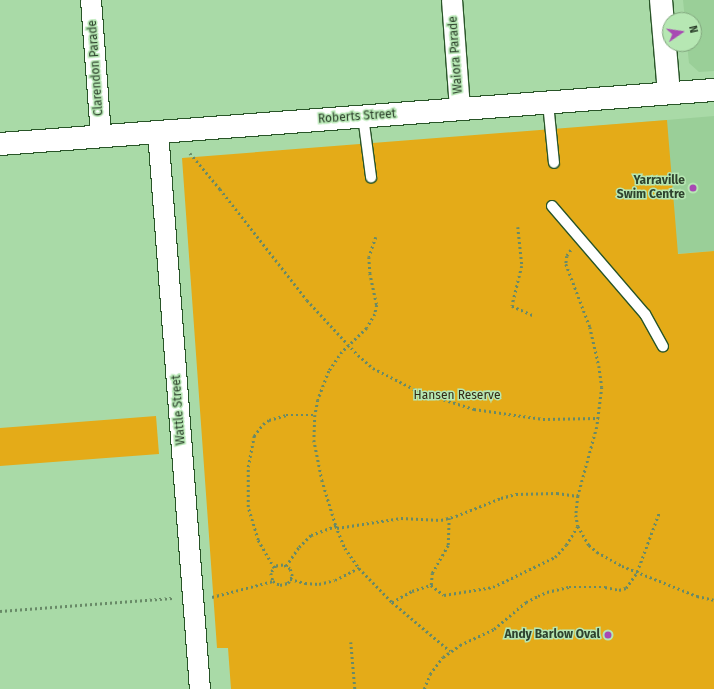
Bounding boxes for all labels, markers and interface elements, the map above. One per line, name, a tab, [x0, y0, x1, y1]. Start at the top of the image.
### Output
north arrow	[662, 12, 702, 52]
street label: Waiora Parade	[446, 16, 466, 94]
street label: Clarendon Parade	[85, 20, 107, 116]
text: N	[686, 24, 700, 34]
street label: Roberts Street	[318, 107, 396, 127]
place label: Yarraville Swim Centre	[617, 174, 685, 202]
marker: Yarraville Swim Centre	[688, 183, 698, 193]
street label: Wattle Street	[169, 374, 189, 446]
park label: Hansen Reserve	[414, 389, 500, 403]
place label: Andy Barlow Oval	[504, 628, 600, 642]
marker: Andy Barlow Oval	[603, 630, 613, 640]

